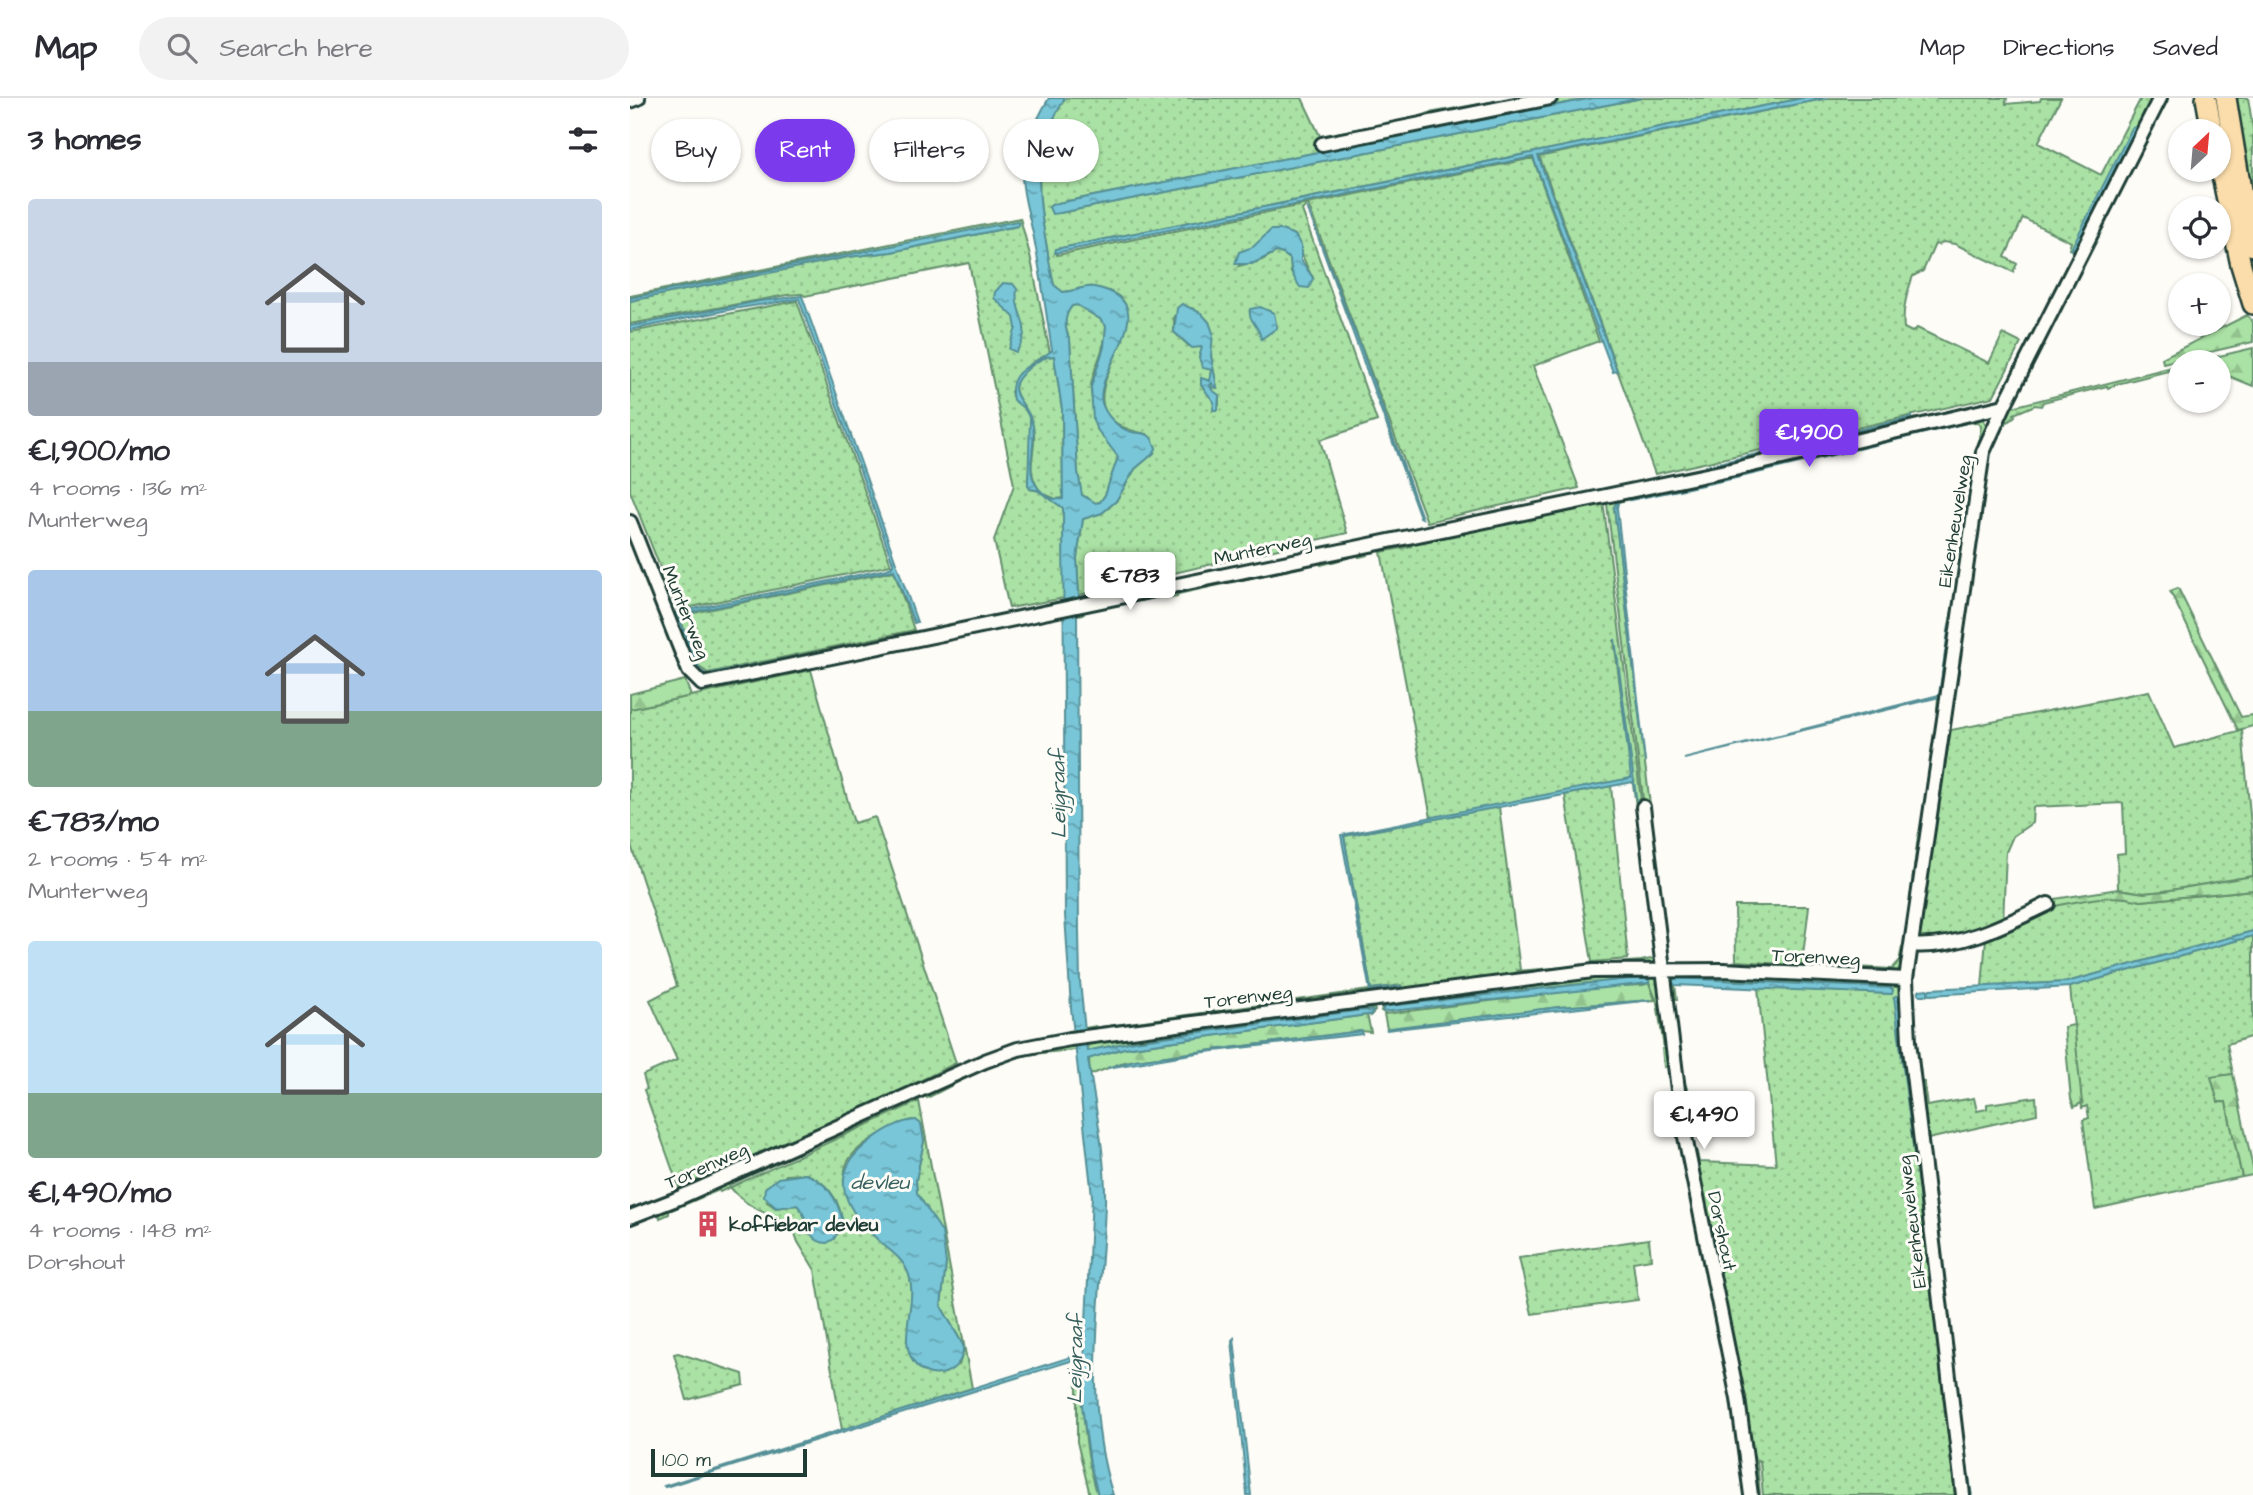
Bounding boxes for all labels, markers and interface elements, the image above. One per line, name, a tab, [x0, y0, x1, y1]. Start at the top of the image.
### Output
search box	[139, 17, 629, 80]
text: Map	[35, 25, 97, 71]
icon: search	[163, 29, 201, 67]
text: Search here	[219, 30, 373, 66]
text: Map	[1920, 31, 1965, 65]
text: Directions	[2003, 31, 2115, 65]
text: Saved	[2153, 31, 2218, 65]
text: 3 homes	[28, 119, 142, 161]
chip: Buy	[651, 119, 741, 182]
chip: Rent	[755, 119, 855, 182]
chip: Filters	[869, 119, 989, 182]
chip: New	[1003, 119, 1099, 182]
north arrow	[2168, 119, 2231, 182]
map controls	[2168, 119, 2231, 413]
icon: filters	[564, 121, 602, 159]
button: locate	[2168, 196, 2231, 259]
icon: home	[252, 245, 378, 371]
button: +	[2168, 273, 2231, 336]
button: −	[2168, 350, 2231, 413]
pin: €1,900	[1752, 410, 1866, 469]
text: €1,900	[1775, 416, 1843, 448]
text: €1,900/mo	[28, 430, 170, 472]
street label: Eikenheuvelweg	[1932, 453, 1980, 589]
text: 4 rooms · 136 m²	[28, 472, 207, 504]
text: Munterweg	[28, 504, 148, 536]
street label: Munterweg	[1211, 526, 1314, 574]
pin: €783	[1089, 552, 1171, 612]
text: €783	[1100, 559, 1160, 591]
street label: Munterweg	[654, 562, 717, 664]
icon: home	[252, 616, 378, 742]
water label: Leijgraaf	[1043, 747, 1075, 839]
text: €783/mo	[28, 801, 159, 843]
text: 2 rooms · 54 m²	[28, 843, 208, 875]
text: Munterweg	[28, 875, 148, 907]
street label: Torenweg	[1771, 942, 1861, 974]
street label: Torenweg	[1203, 979, 1294, 1017]
icon: home	[252, 987, 378, 1113]
pin: €1,490	[1647, 1091, 1761, 1151]
text: €1,490	[1670, 1098, 1738, 1130]
street label: Torenweg	[661, 1136, 753, 1198]
street label: Eikenheuvelweg	[1891, 1154, 1935, 1290]
water label: devleu	[851, 1168, 911, 1197]
text: €1,490/mo	[28, 1172, 171, 1214]
street label: Dorshout	[1700, 1189, 1743, 1274]
building icon: koffiebar devleu	[693, 1209, 723, 1239]
place label: koffiebar devleu	[729, 1212, 879, 1239]
text: 4 rooms · 148 m²	[28, 1214, 212, 1246]
text: Dorshout	[28, 1246, 125, 1278]
water label: Leijgraaf	[1060, 1312, 1092, 1404]
scale bar	[651, 1446, 807, 1478]
text: 100 m	[662, 1447, 711, 1474]

